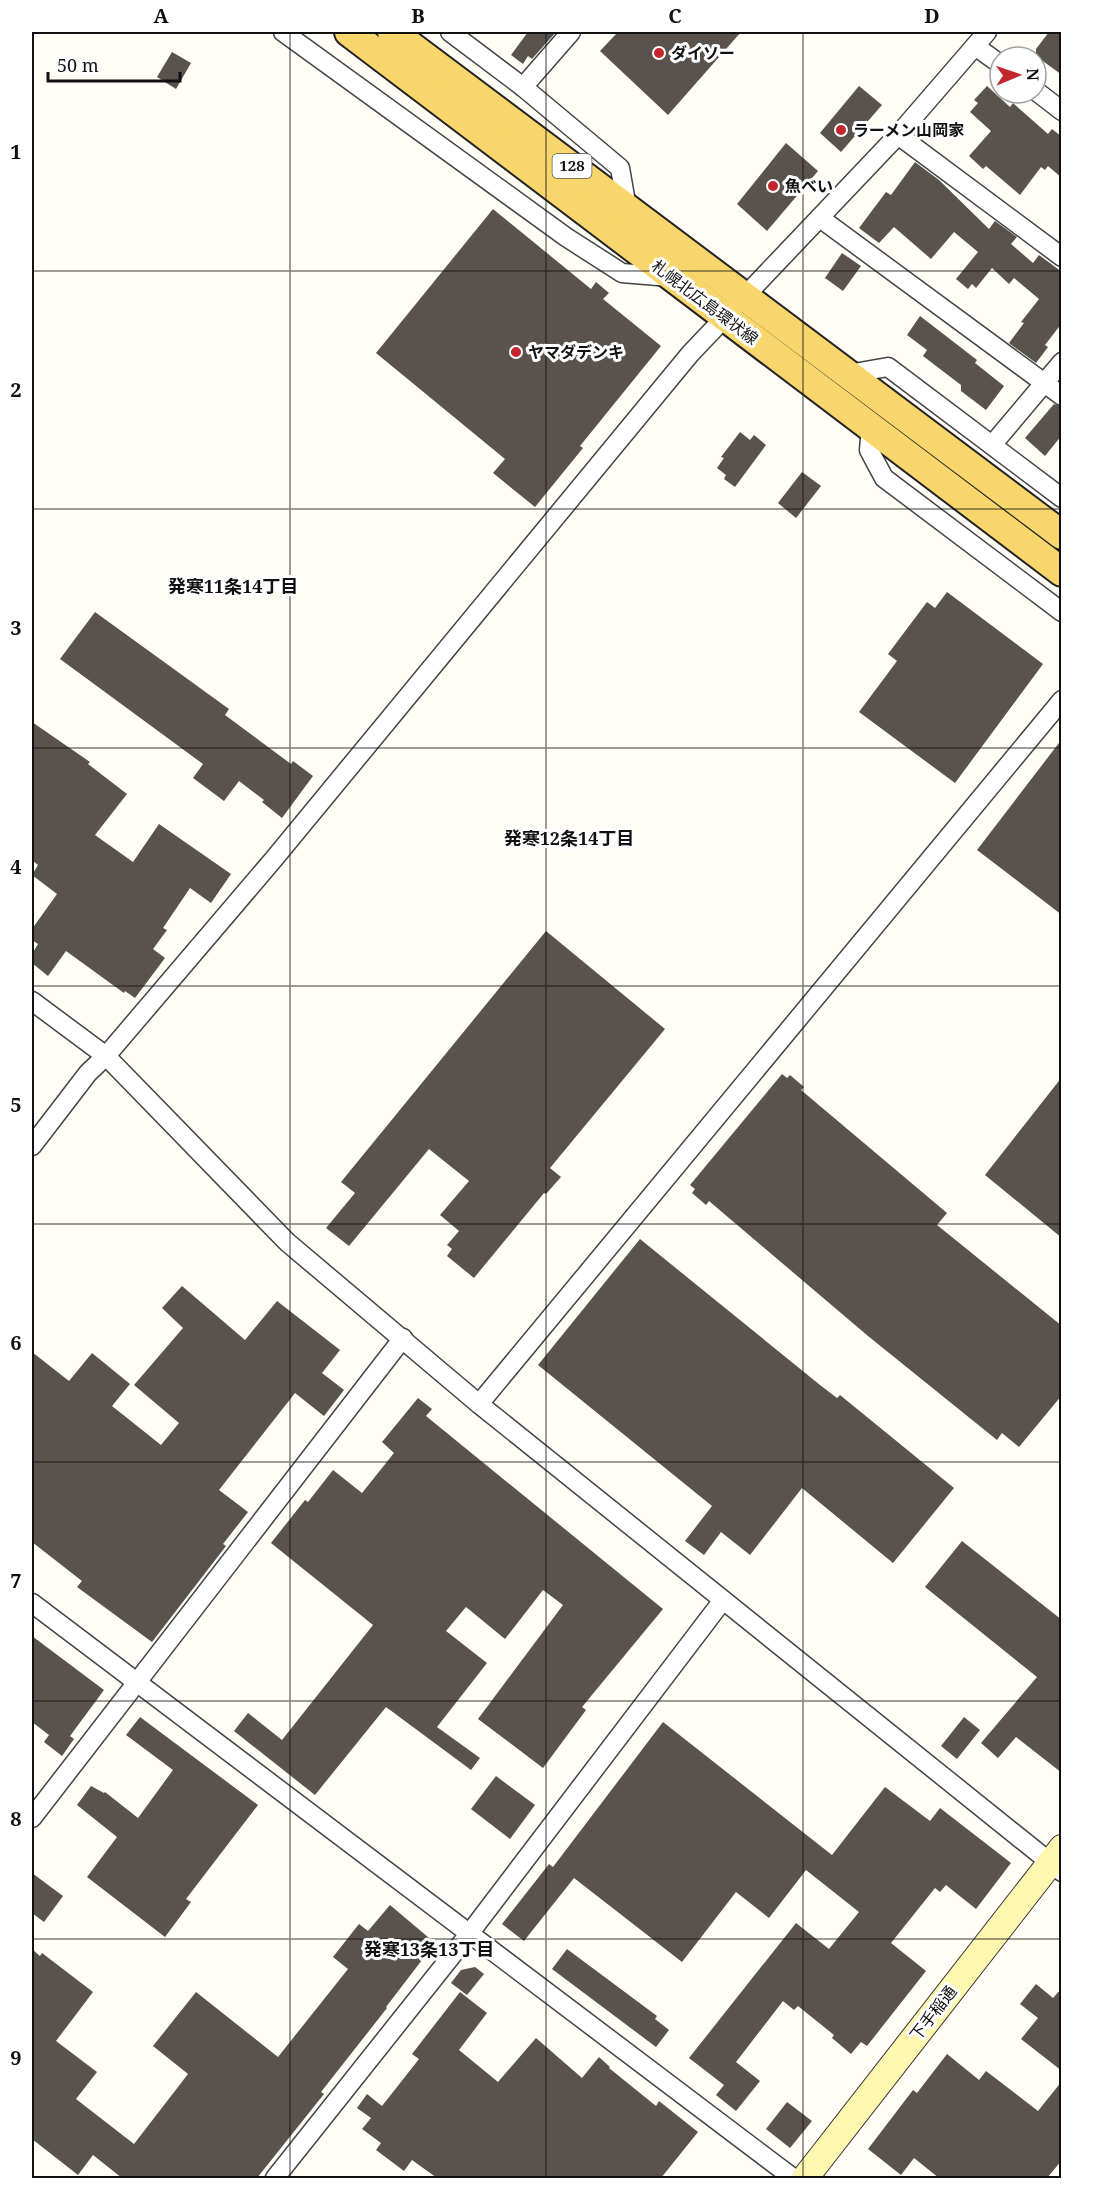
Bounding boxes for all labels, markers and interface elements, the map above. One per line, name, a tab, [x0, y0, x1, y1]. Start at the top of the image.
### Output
text: A	[153, 2, 169, 29]
text: B	[411, 2, 425, 29]
text: C	[668, 2, 682, 29]
text: D	[924, 2, 940, 29]
place label: ダイソー	[671, 42, 735, 64]
scale bar	[48, 45, 180, 83]
north arrow	[988, 45, 1048, 105]
marker: ダイソー	[652, 46, 666, 60]
text: 50 m	[57, 53, 99, 77]
text: N	[1022, 68, 1044, 82]
place label: ラーメン山岡家	[853, 119, 964, 141]
marker: ラーメン山岡家	[834, 123, 848, 137]
text: 1	[10, 138, 22, 165]
road number: 128	[552, 154, 592, 178]
place label: 魚べい	[785, 175, 833, 197]
marker: 魚べい	[766, 179, 780, 193]
street label: 札幌北広島環状線	[647, 255, 763, 349]
place label: ヤマダデンキ	[528, 341, 624, 363]
marker: ヤマダデンキ	[509, 345, 523, 359]
text: 2	[10, 376, 22, 403]
district label: 発寒11条14丁目	[168, 574, 298, 598]
text: 3	[10, 614, 22, 641]
district label: 発寒12条14丁目	[504, 826, 634, 850]
text: 4	[10, 853, 22, 880]
text: 5	[10, 1091, 22, 1118]
text: 6	[10, 1329, 22, 1356]
text: 7	[10, 1567, 22, 1594]
text: 8	[10, 1805, 22, 1832]
district label: 発寒13条13丁目	[364, 1937, 494, 1961]
street label: 下手稲通	[905, 1981, 961, 2045]
text: 9	[10, 2044, 22, 2071]

